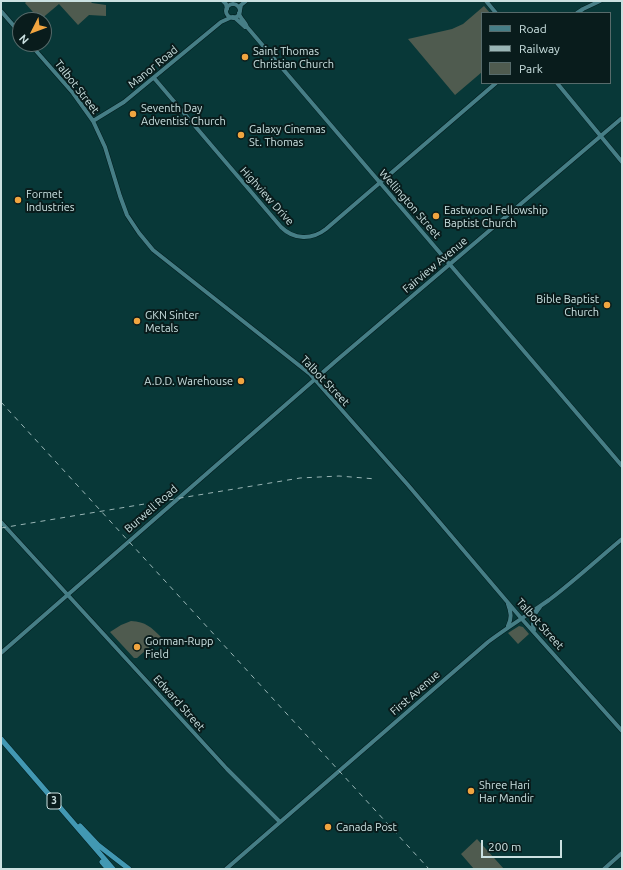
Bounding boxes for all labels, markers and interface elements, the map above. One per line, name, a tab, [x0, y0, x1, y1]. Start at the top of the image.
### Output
north arrow	[12, 12, 52, 52]
legend	[481, 12, 611, 84]
text: Road	[519, 22, 547, 35]
text: N	[17, 32, 31, 46]
text: Railway	[519, 42, 560, 55]
street label: Manor Road	[126, 43, 180, 91]
place label: Saint Thomas Christian Church	[253, 44, 334, 70]
marker: Saint Thomas Christian Church	[240, 52, 250, 62]
street label: Talbot Street	[52, 57, 102, 117]
text: Park	[519, 62, 543, 75]
place label: Seventh Day Adventist Church	[141, 101, 226, 127]
marker: Seventh Day Adventist Church	[128, 109, 138, 119]
place label: Galaxy Cinemas St. Thomas	[249, 122, 326, 148]
marker: Galaxy Cinemas St. Thomas	[236, 130, 246, 140]
street label: Highview Drive	[237, 164, 297, 228]
street label: Wellington Street	[376, 167, 444, 241]
place label: Formet Industries	[26, 187, 75, 213]
marker: Formet Industries	[13, 195, 23, 205]
place label: Eastwood Fellowship Baptist Church	[444, 203, 548, 229]
marker: Eastwood Fellowship Baptist Church	[431, 211, 441, 221]
street label: Fairview Avenue	[400, 234, 470, 296]
place label: Bible Baptist Church	[536, 292, 599, 318]
marker: Bible Baptist Church	[602, 300, 612, 310]
place label: GKN Sinter Metals	[145, 308, 199, 334]
marker: GKN Sinter Metals	[132, 316, 142, 326]
street label: Talbot Street	[298, 353, 352, 409]
place label: A.D.D. Warehouse	[144, 374, 233, 388]
marker: A.D.D. Warehouse	[236, 376, 246, 386]
street label: Burwell Road	[122, 482, 180, 536]
street label: Talbot Street	[513, 596, 567, 652]
place label: Gorman-Rupp Field	[145, 634, 214, 660]
marker: Gorman-Rupp Field	[132, 642, 142, 652]
street label: First Avenue	[388, 668, 442, 718]
street label: Edward Street	[151, 672, 207, 734]
place label: Shree Hari Har Mandir	[479, 778, 534, 804]
marker: Shree Hari Har Mandir	[466, 786, 476, 796]
road number: 3	[47, 793, 61, 809]
place label: Canada Post	[336, 820, 397, 834]
marker: Canada Post	[323, 822, 333, 832]
scale bar	[483, 832, 564, 858]
text: 200 m	[488, 840, 521, 853]

